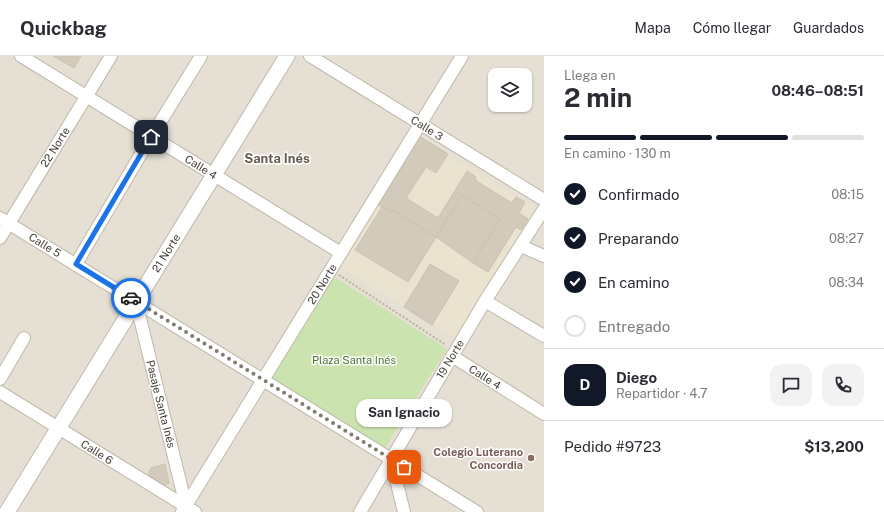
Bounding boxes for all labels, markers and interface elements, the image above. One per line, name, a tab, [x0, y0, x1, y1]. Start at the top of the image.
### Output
text: Quickbag	[20, 17, 107, 39]
text: Mapa	[635, 20, 671, 36]
text: Cómo llegar	[693, 20, 771, 36]
text: Guardados	[793, 20, 864, 36]
map controls	[488, 68, 532, 112]
button: layers	[488, 68, 532, 112]
text: Llega en	[564, 68, 615, 83]
text: 2 min	[564, 82, 632, 113]
text: 08:46–08:51	[771, 82, 864, 99]
street label: Calle 3	[409, 113, 445, 143]
pin	[134, 120, 168, 154]
street label: 22 Norte	[38, 125, 72, 169]
icon: home	[140, 126, 162, 148]
text: En camino · 130 m	[564, 146, 671, 161]
district label: Santa Inés	[244, 151, 310, 166]
street label: Calle 4	[183, 152, 219, 182]
icon: check	[564, 183, 586, 205]
text: Confirmado	[598, 186, 679, 203]
text: 08:15	[831, 187, 864, 202]
icon: check	[564, 227, 586, 249]
street label: Calle 5	[27, 230, 63, 260]
text: Preparando	[598, 230, 679, 247]
text: 08:27	[829, 231, 864, 246]
street label: 21 Norte	[150, 232, 182, 274]
street label: 20 Norte	[305, 262, 339, 306]
icon: check	[564, 271, 586, 293]
text: En camino	[598, 274, 670, 291]
text: 08:34	[828, 275, 864, 290]
courier	[111, 278, 151, 318]
icon: car	[120, 287, 142, 309]
text: Entregado	[598, 318, 670, 335]
street label: 19 Norte	[434, 337, 466, 381]
park label: Plaza Santa Inés	[312, 354, 397, 366]
street label: Pasaje Santa Inés	[144, 359, 178, 450]
street label: Calle 4	[467, 362, 503, 392]
button: chat	[770, 364, 812, 406]
button: phone	[822, 364, 864, 406]
text: Diego	[616, 369, 657, 386]
text: D	[580, 376, 590, 393]
text: Repartidor · 4.7	[616, 386, 708, 401]
callout: San Ignacio	[356, 399, 452, 427]
text: San Ignacio	[368, 405, 440, 420]
street label: Calle 6	[79, 438, 115, 467]
text: Pedido #9723	[564, 438, 661, 455]
text: $13,200	[804, 438, 864, 455]
place label: Colegio Luterano Concordia	[433, 446, 523, 471]
pin	[387, 450, 421, 484]
marker: Colegio Luterano Concordia	[526, 453, 536, 463]
icon: bag	[393, 456, 415, 478]

